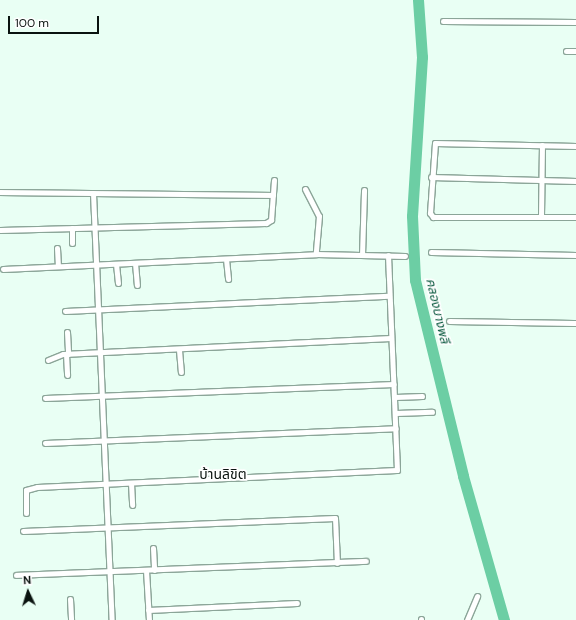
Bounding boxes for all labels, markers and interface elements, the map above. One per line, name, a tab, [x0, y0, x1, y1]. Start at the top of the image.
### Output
scale bar	[10, 8, 101, 34]
text: 100 m	[15, 15, 49, 31]
water label: คลองบางพลี	[422, 277, 452, 345]
district label: บ้านลิขิต	[199, 466, 247, 482]
north arrow	[8, 572, 48, 612]
text: N	[23, 573, 32, 587]

